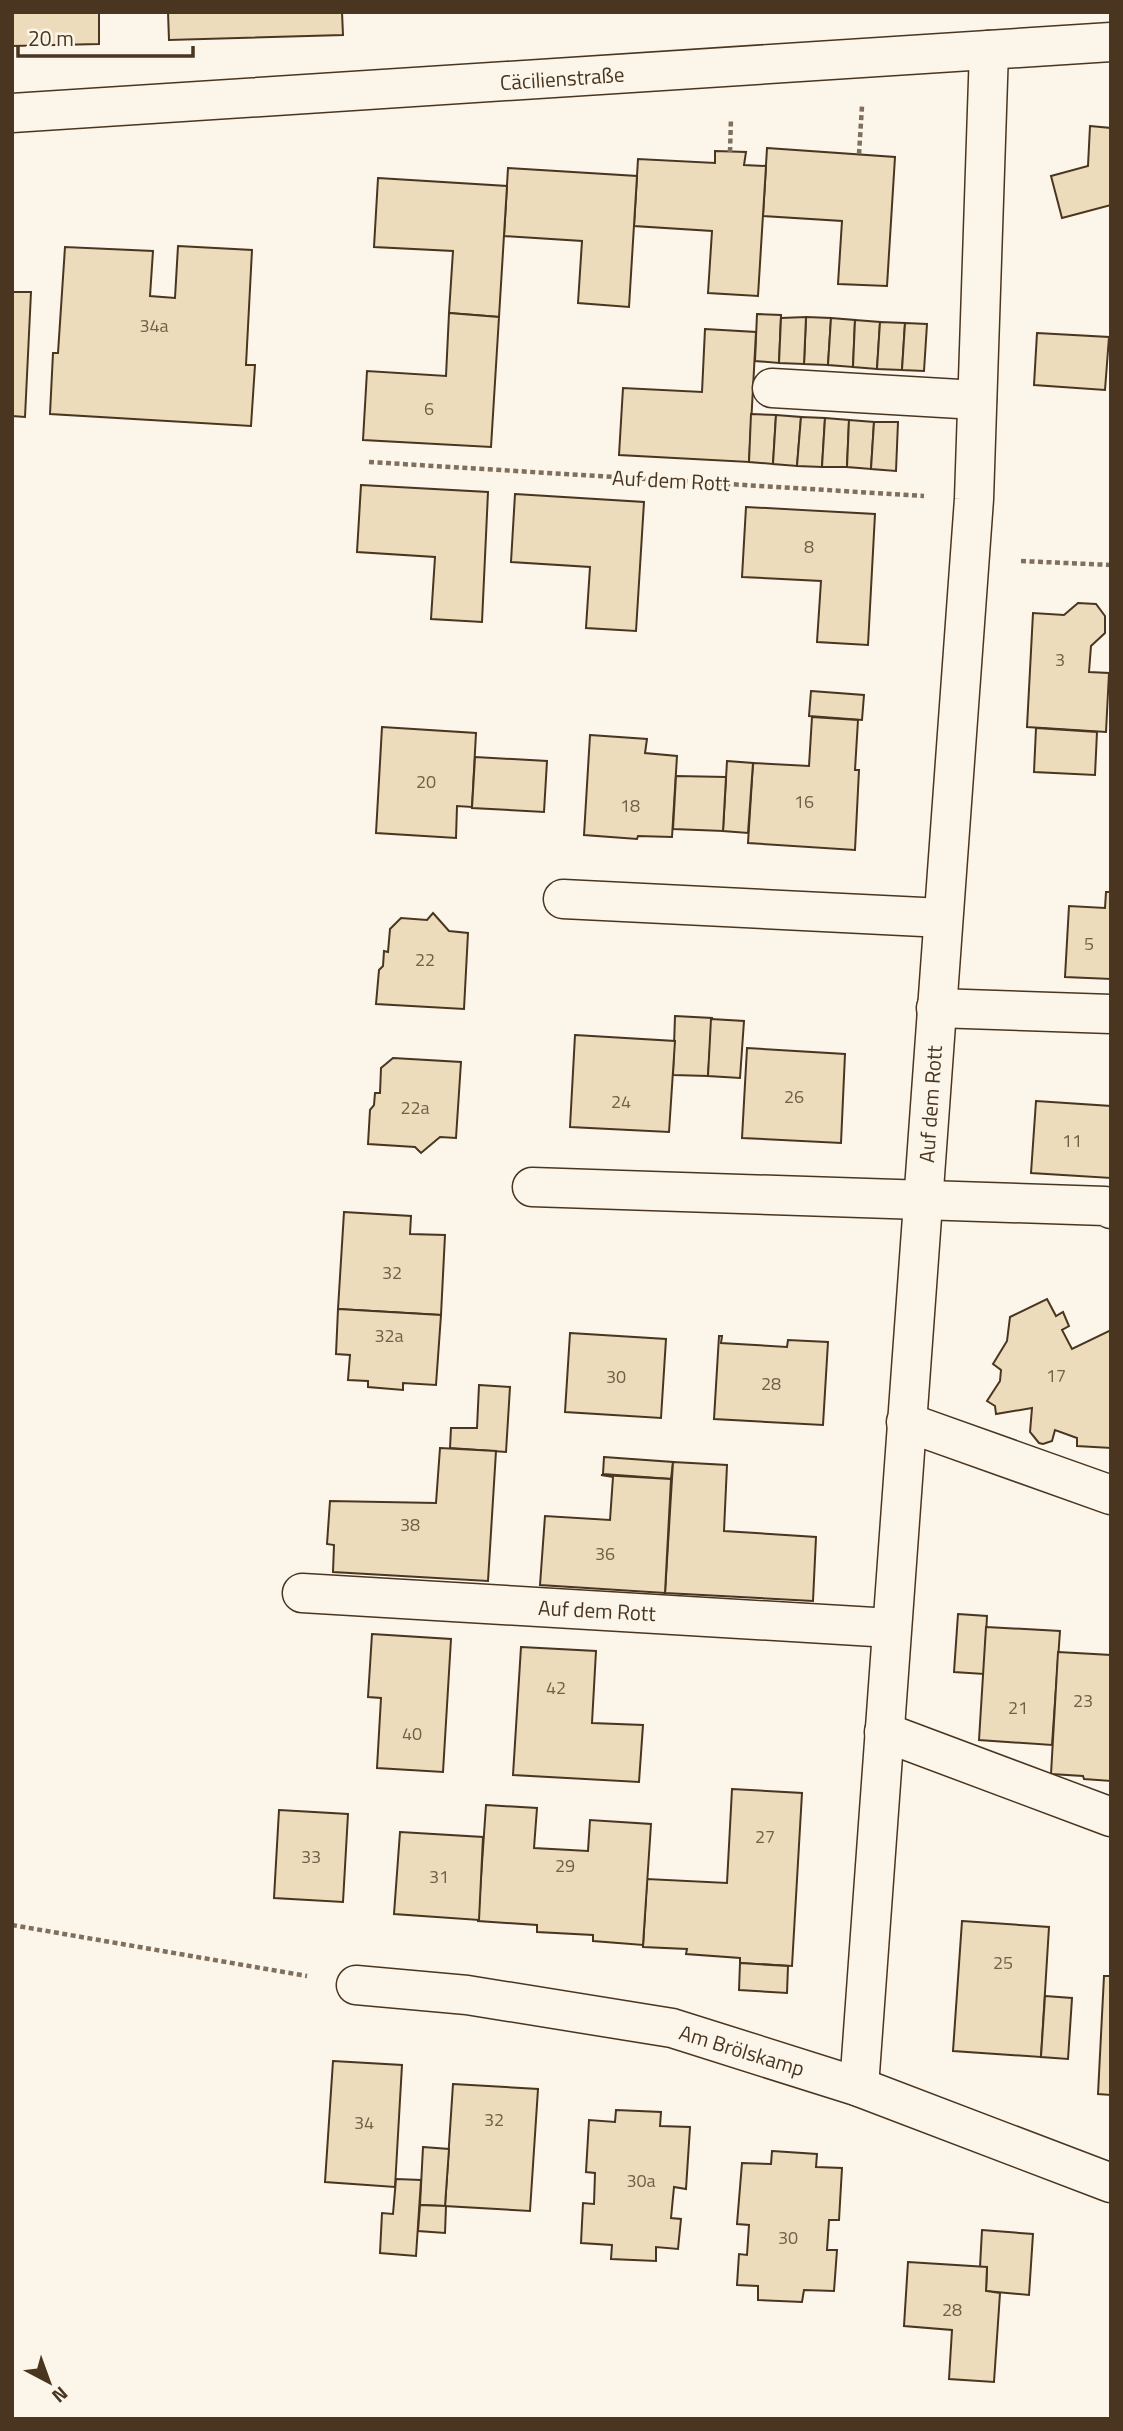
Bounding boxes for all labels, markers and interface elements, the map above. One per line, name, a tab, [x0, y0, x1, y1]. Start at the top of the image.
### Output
scale bar	[18, 14, 192, 58]
text: 20 m	[28, 22, 74, 54]
street label: Cäcilienstraße	[499, 58, 625, 98]
house number: 34a	[139, 312, 169, 339]
house number: 6	[424, 395, 434, 422]
street label: Auf dem Rott	[611, 461, 731, 499]
house number: 8	[804, 533, 814, 560]
house number: 3	[1055, 646, 1065, 673]
house number: 20	[416, 768, 436, 795]
house number: 16	[794, 788, 814, 815]
house number: 18	[620, 792, 640, 819]
house number: 5	[1084, 930, 1094, 957]
house number: 22	[415, 946, 435, 973]
street label: Auf dem Rott	[910, 1044, 950, 1164]
house number: 26	[784, 1083, 804, 1110]
house number: 24	[611, 1088, 631, 1115]
house number: 22a	[400, 1094, 430, 1121]
house number: 11	[1062, 1127, 1082, 1154]
house number: 32	[382, 1259, 402, 1286]
house number: 32a	[374, 1322, 404, 1349]
house number: 17	[1046, 1362, 1066, 1389]
house number: 30	[606, 1363, 626, 1390]
house number: 28	[761, 1370, 781, 1397]
house number: 38	[400, 1511, 420, 1538]
house number: 36	[595, 1540, 615, 1567]
street label: Auf dem Rott	[537, 1591, 657, 1629]
house number: 42	[546, 1674, 566, 1701]
house number: 23	[1073, 1687, 1093, 1714]
house number: 21	[1008, 1694, 1028, 1721]
house number: 40	[402, 1720, 422, 1747]
house number: 27	[755, 1823, 775, 1850]
house number: 33	[301, 1843, 321, 1870]
house number: 29	[555, 1852, 575, 1879]
house number: 31	[429, 1863, 449, 1890]
house number: 25	[993, 1949, 1013, 1976]
street label: Am Brölskamp	[675, 2016, 809, 2084]
house number: 32	[484, 2106, 504, 2133]
house number: 34	[354, 2109, 374, 2136]
house number: 30a	[626, 2167, 656, 2194]
house number: 30	[778, 2224, 798, 2251]
house number: 28	[942, 2296, 962, 2323]
north arrow	[14, 2347, 84, 2417]
text: N	[46, 2380, 75, 2410]

